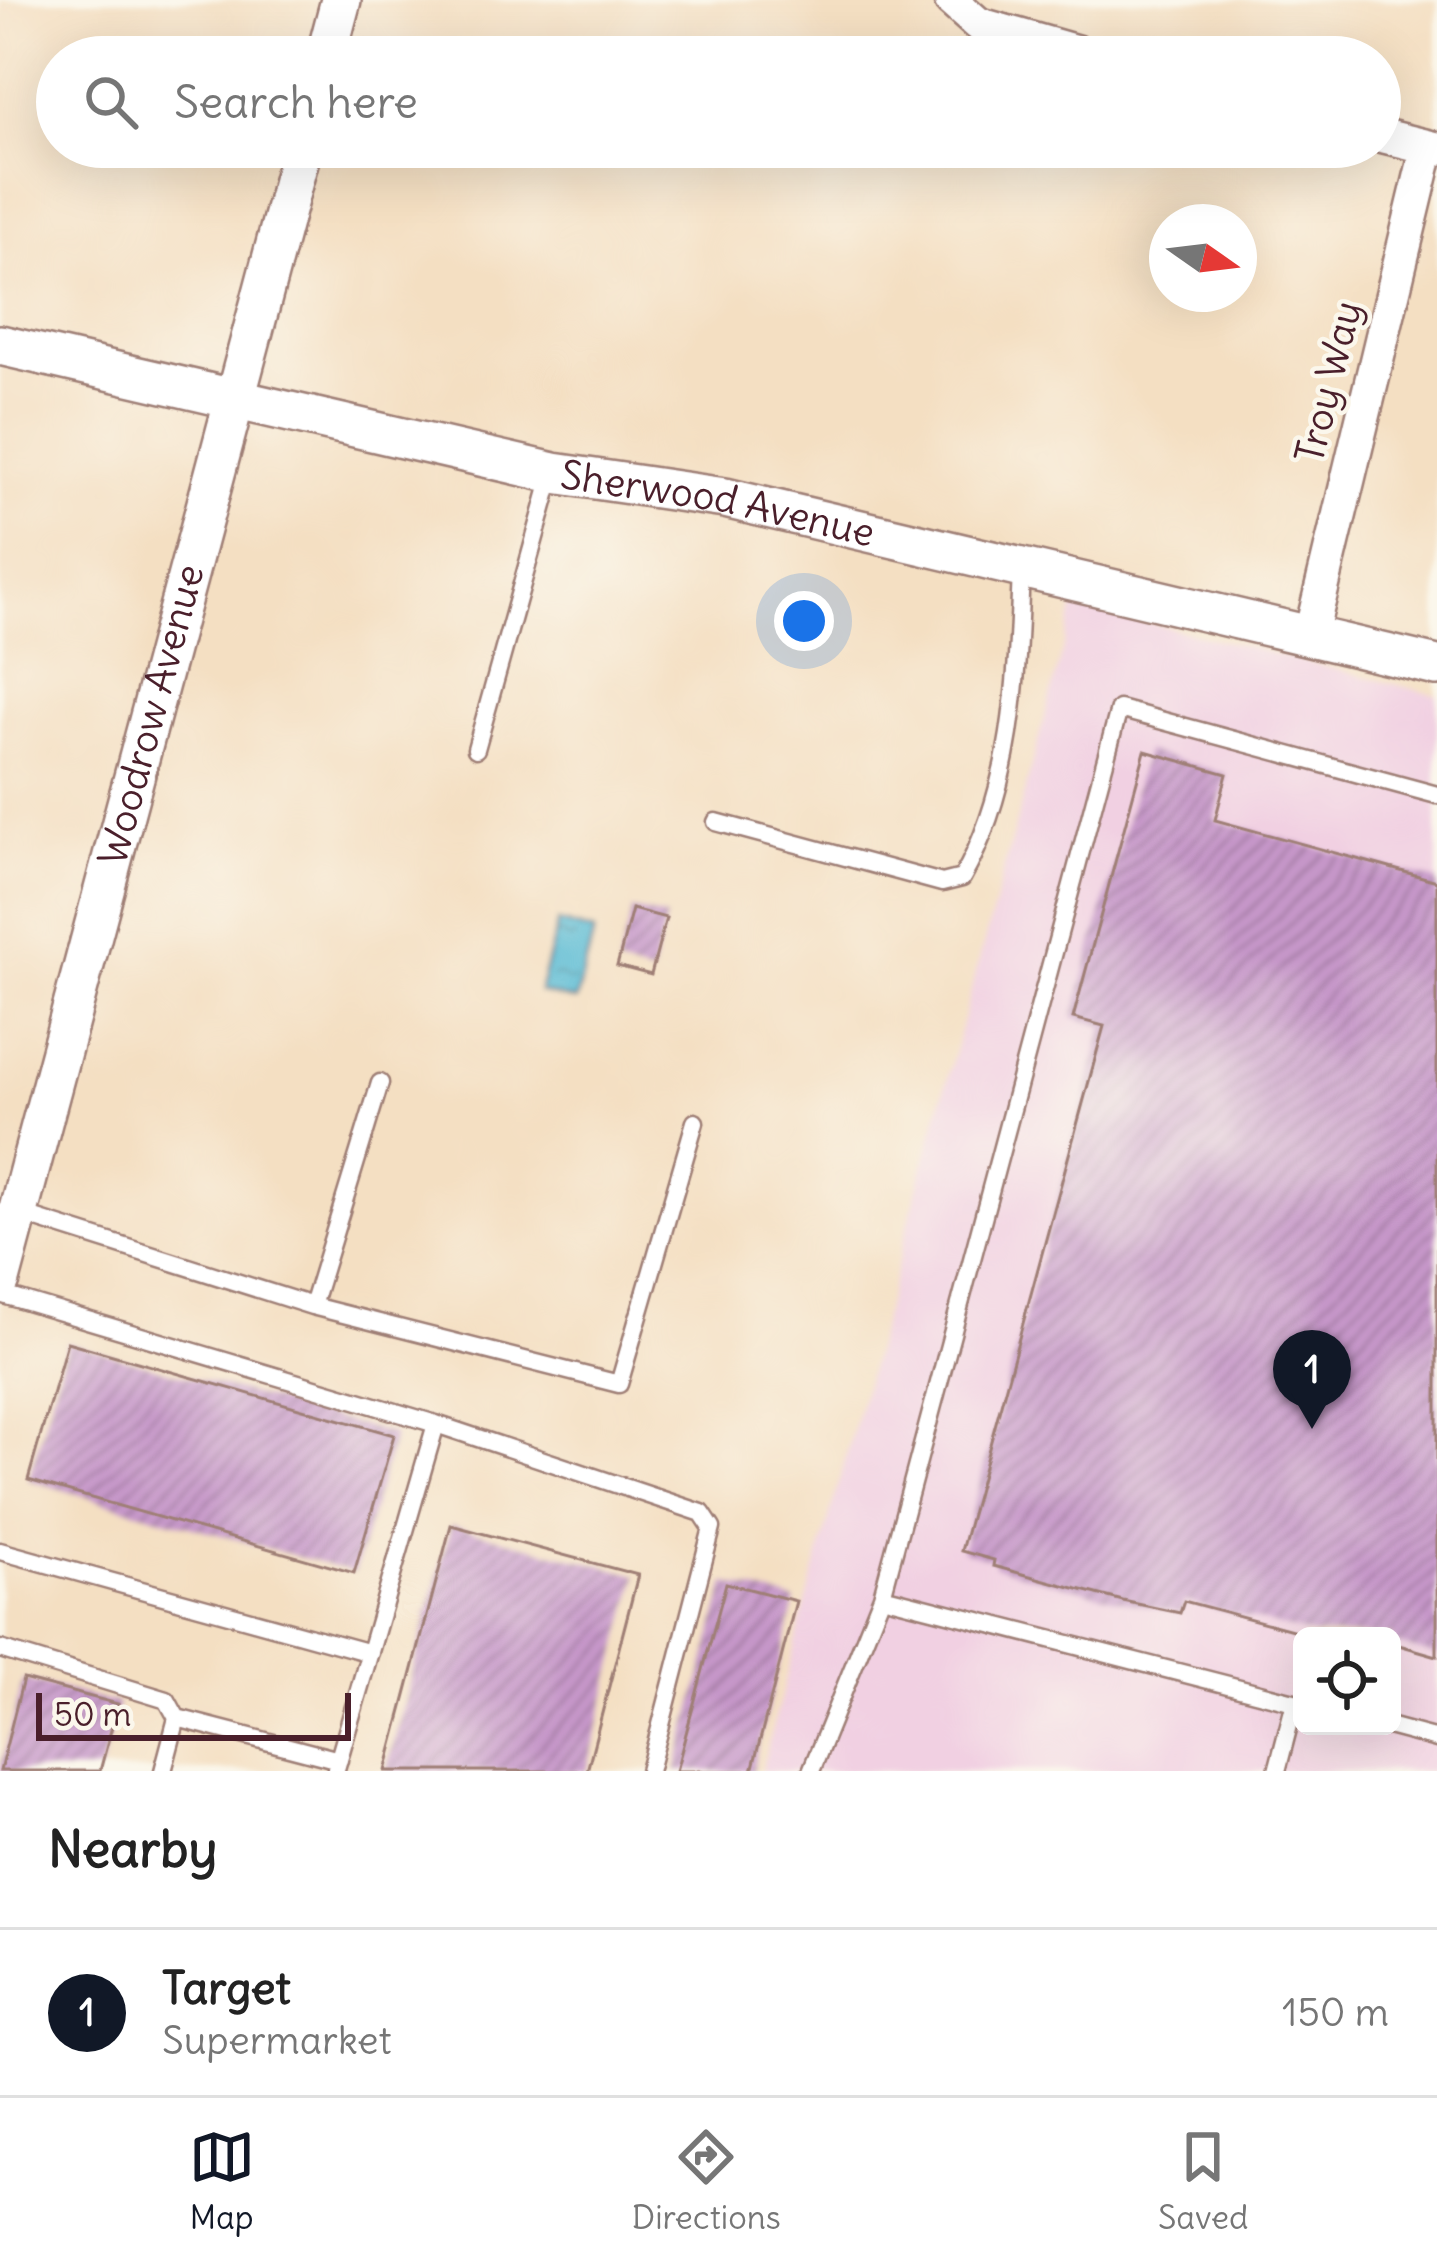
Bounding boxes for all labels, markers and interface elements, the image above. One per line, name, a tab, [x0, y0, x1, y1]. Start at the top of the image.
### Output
search box	[36, 36, 1401, 168]
icon: search	[78, 69, 144, 135]
text: Search here	[174, 74, 418, 130]
north arrow	[1149, 204, 1257, 312]
street label: Troy Way	[1285, 296, 1372, 468]
street label: Sherwood Avenue	[557, 450, 879, 557]
street label: Woodrow Avenue	[88, 559, 215, 871]
your location	[774, 591, 834, 651]
pin: 1	[1273, 1330, 1351, 1429]
map controls	[1293, 1627, 1401, 1735]
button: locate	[1293, 1627, 1401, 1735]
scale bar	[36, 1687, 351, 1740]
text: 50 m	[54, 1693, 131, 1735]
text: Nearby	[48, 1817, 217, 1881]
text: Target	[162, 1960, 291, 2016]
text: 1	[79, 1988, 95, 2037]
text: 150 m	[1282, 1988, 1389, 2037]
text: Supermarket	[162, 2016, 392, 2065]
tab: Map	[189, 2124, 255, 2238]
tab: Directions	[632, 2124, 781, 2238]
tab: Saved	[1158, 2124, 1248, 2238]

